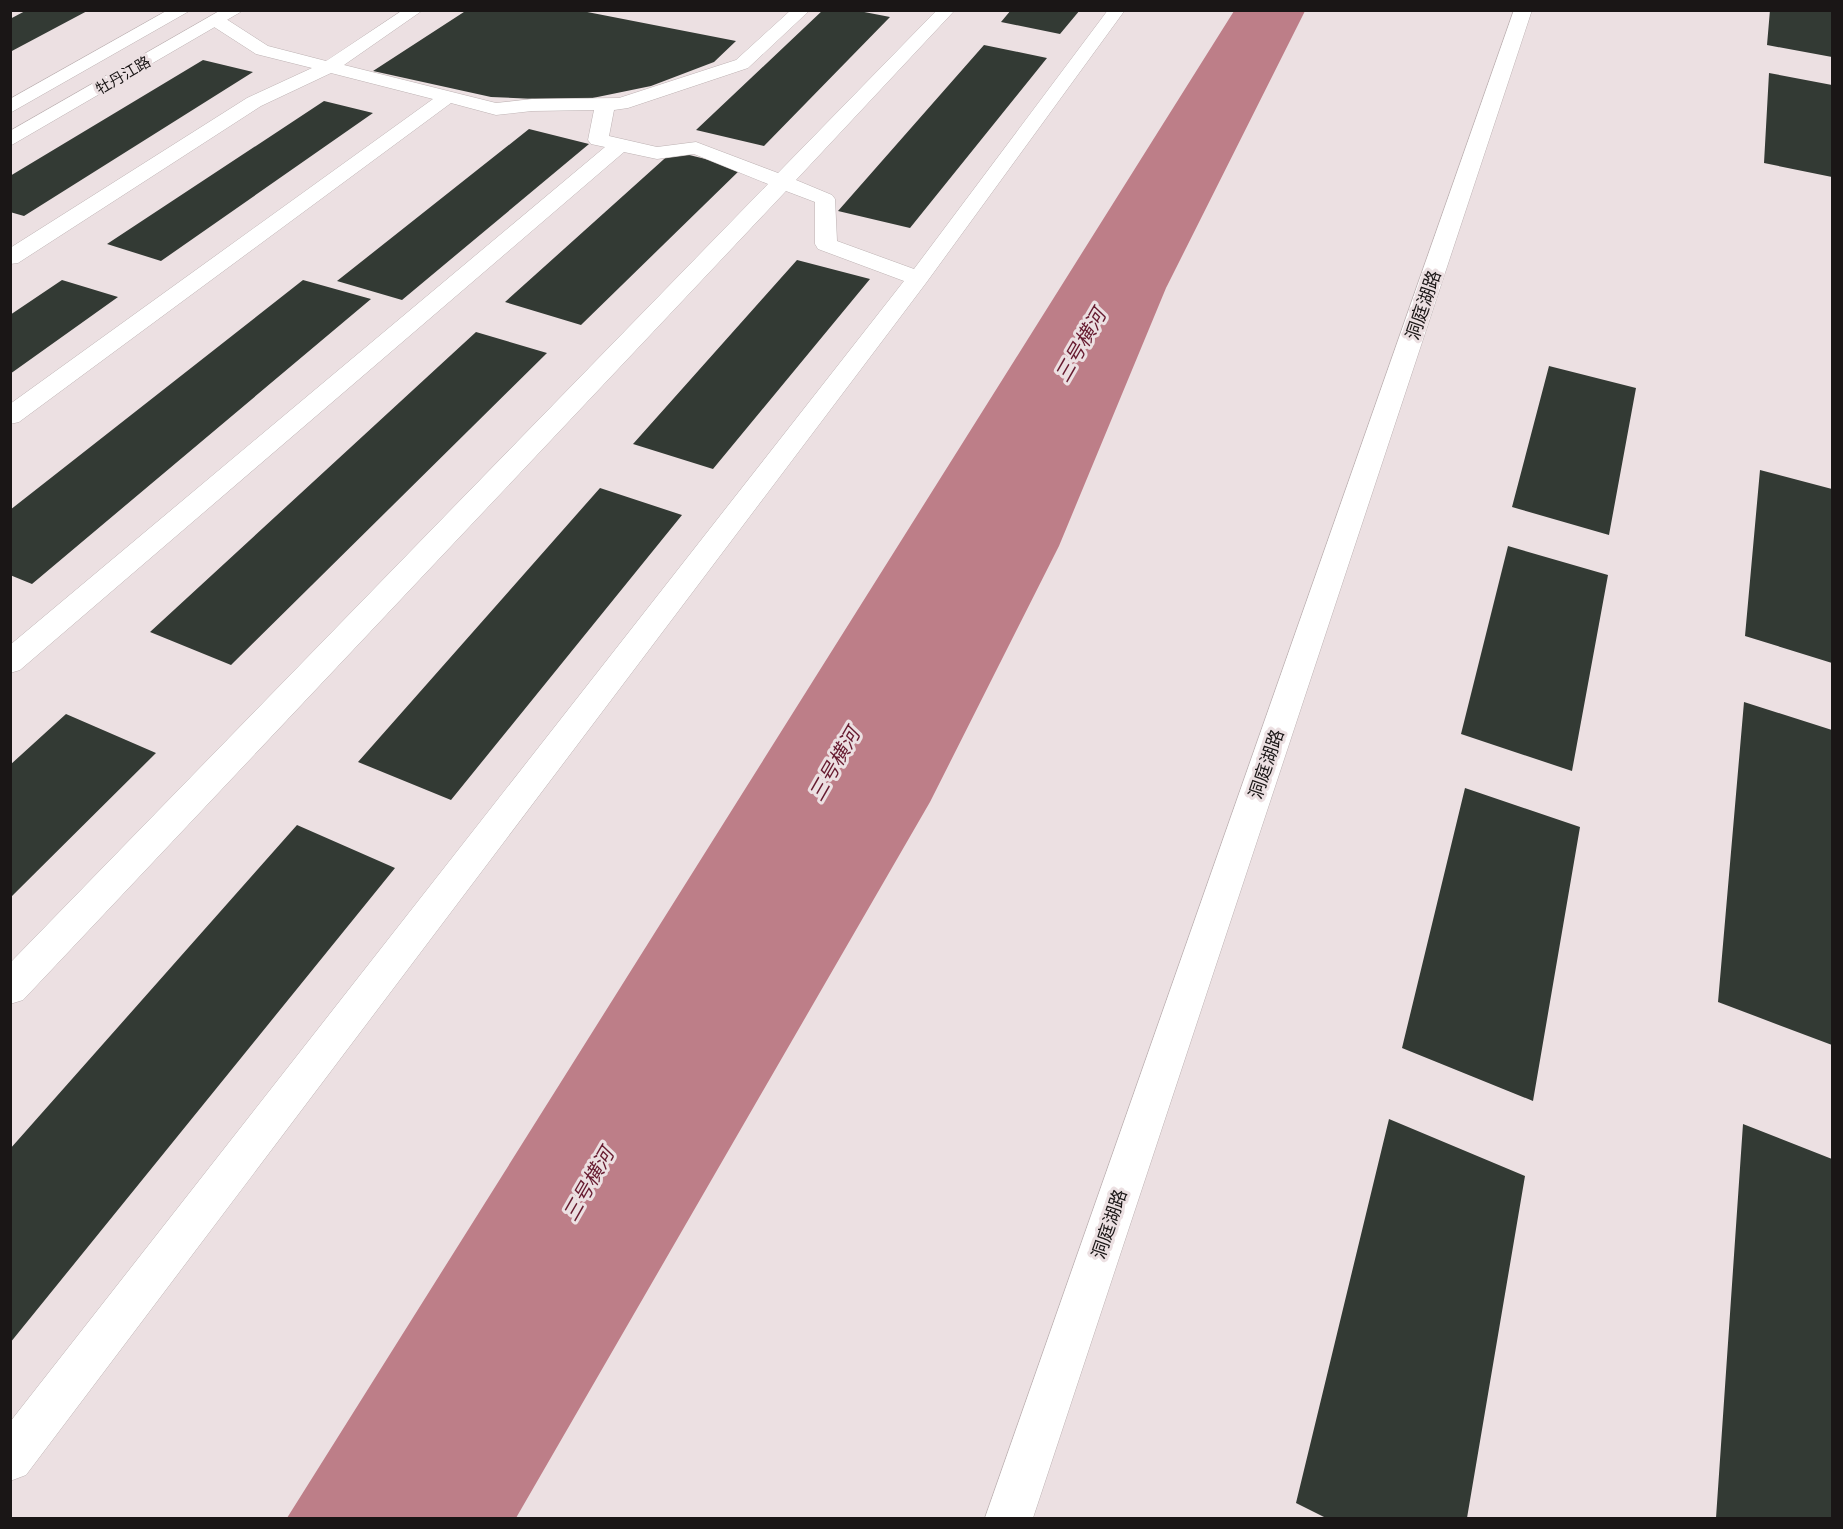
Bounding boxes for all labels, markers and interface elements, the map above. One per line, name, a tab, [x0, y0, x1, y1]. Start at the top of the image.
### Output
street label: 牡丹江路	[91, 50, 155, 100]
street label: 洞庭湖路	[1399, 267, 1447, 343]
water label: 三号横河	[1047, 299, 1115, 387]
water label: 三号横河	[801, 718, 869, 806]
street label: 洞庭湖路	[1242, 726, 1290, 802]
water label: 三号横河	[555, 1138, 623, 1226]
street label: 洞庭湖路	[1085, 1186, 1133, 1262]

